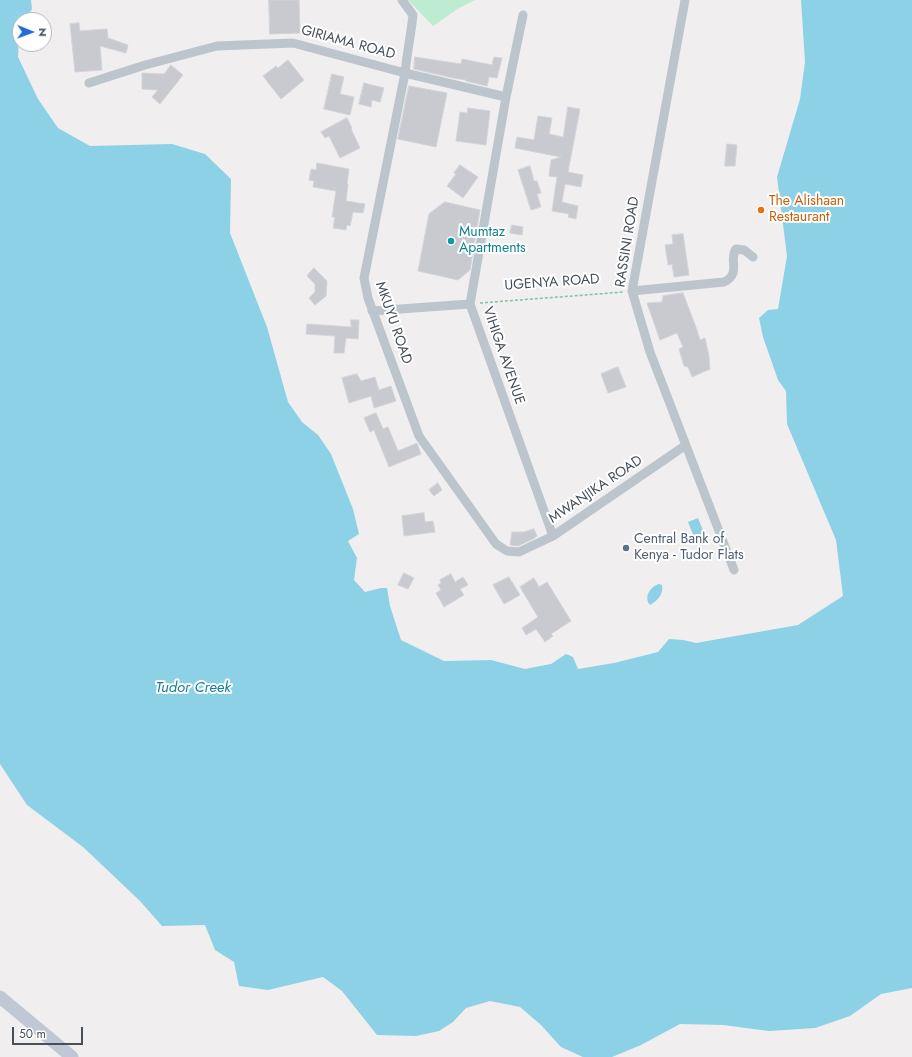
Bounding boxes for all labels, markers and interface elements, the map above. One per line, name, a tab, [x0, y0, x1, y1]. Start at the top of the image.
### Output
north arrow	[12, 12, 52, 52]
street label: GIRIAMA ROAD	[299, 22, 397, 64]
text: N	[35, 28, 51, 37]
place label: The Alishaan Restaurant	[769, 194, 844, 226]
street label: RASSINI ROAD	[613, 195, 643, 289]
marker: The Alishaan Restaurant	[756, 205, 766, 215]
place label: Mumtaz Apartments	[459, 225, 526, 258]
marker: Mumtaz Apartments	[446, 236, 456, 246]
street label: UGENYA ROAD	[504, 271, 600, 295]
street label: MKUYU ROAD	[371, 280, 415, 366]
street label: VIHIGA AVENUE	[478, 305, 528, 407]
street label: MWANJIKA ROAD	[546, 452, 646, 528]
place label: Central Bank of Kenya - Tudor Flats	[634, 532, 744, 564]
marker: Central Bank of Kenya - Tudor Flats	[621, 543, 631, 553]
water label: Tudor Creek	[155, 679, 231, 697]
scale bar	[14, 1019, 85, 1045]
text: 50 m	[19, 1025, 46, 1043]

